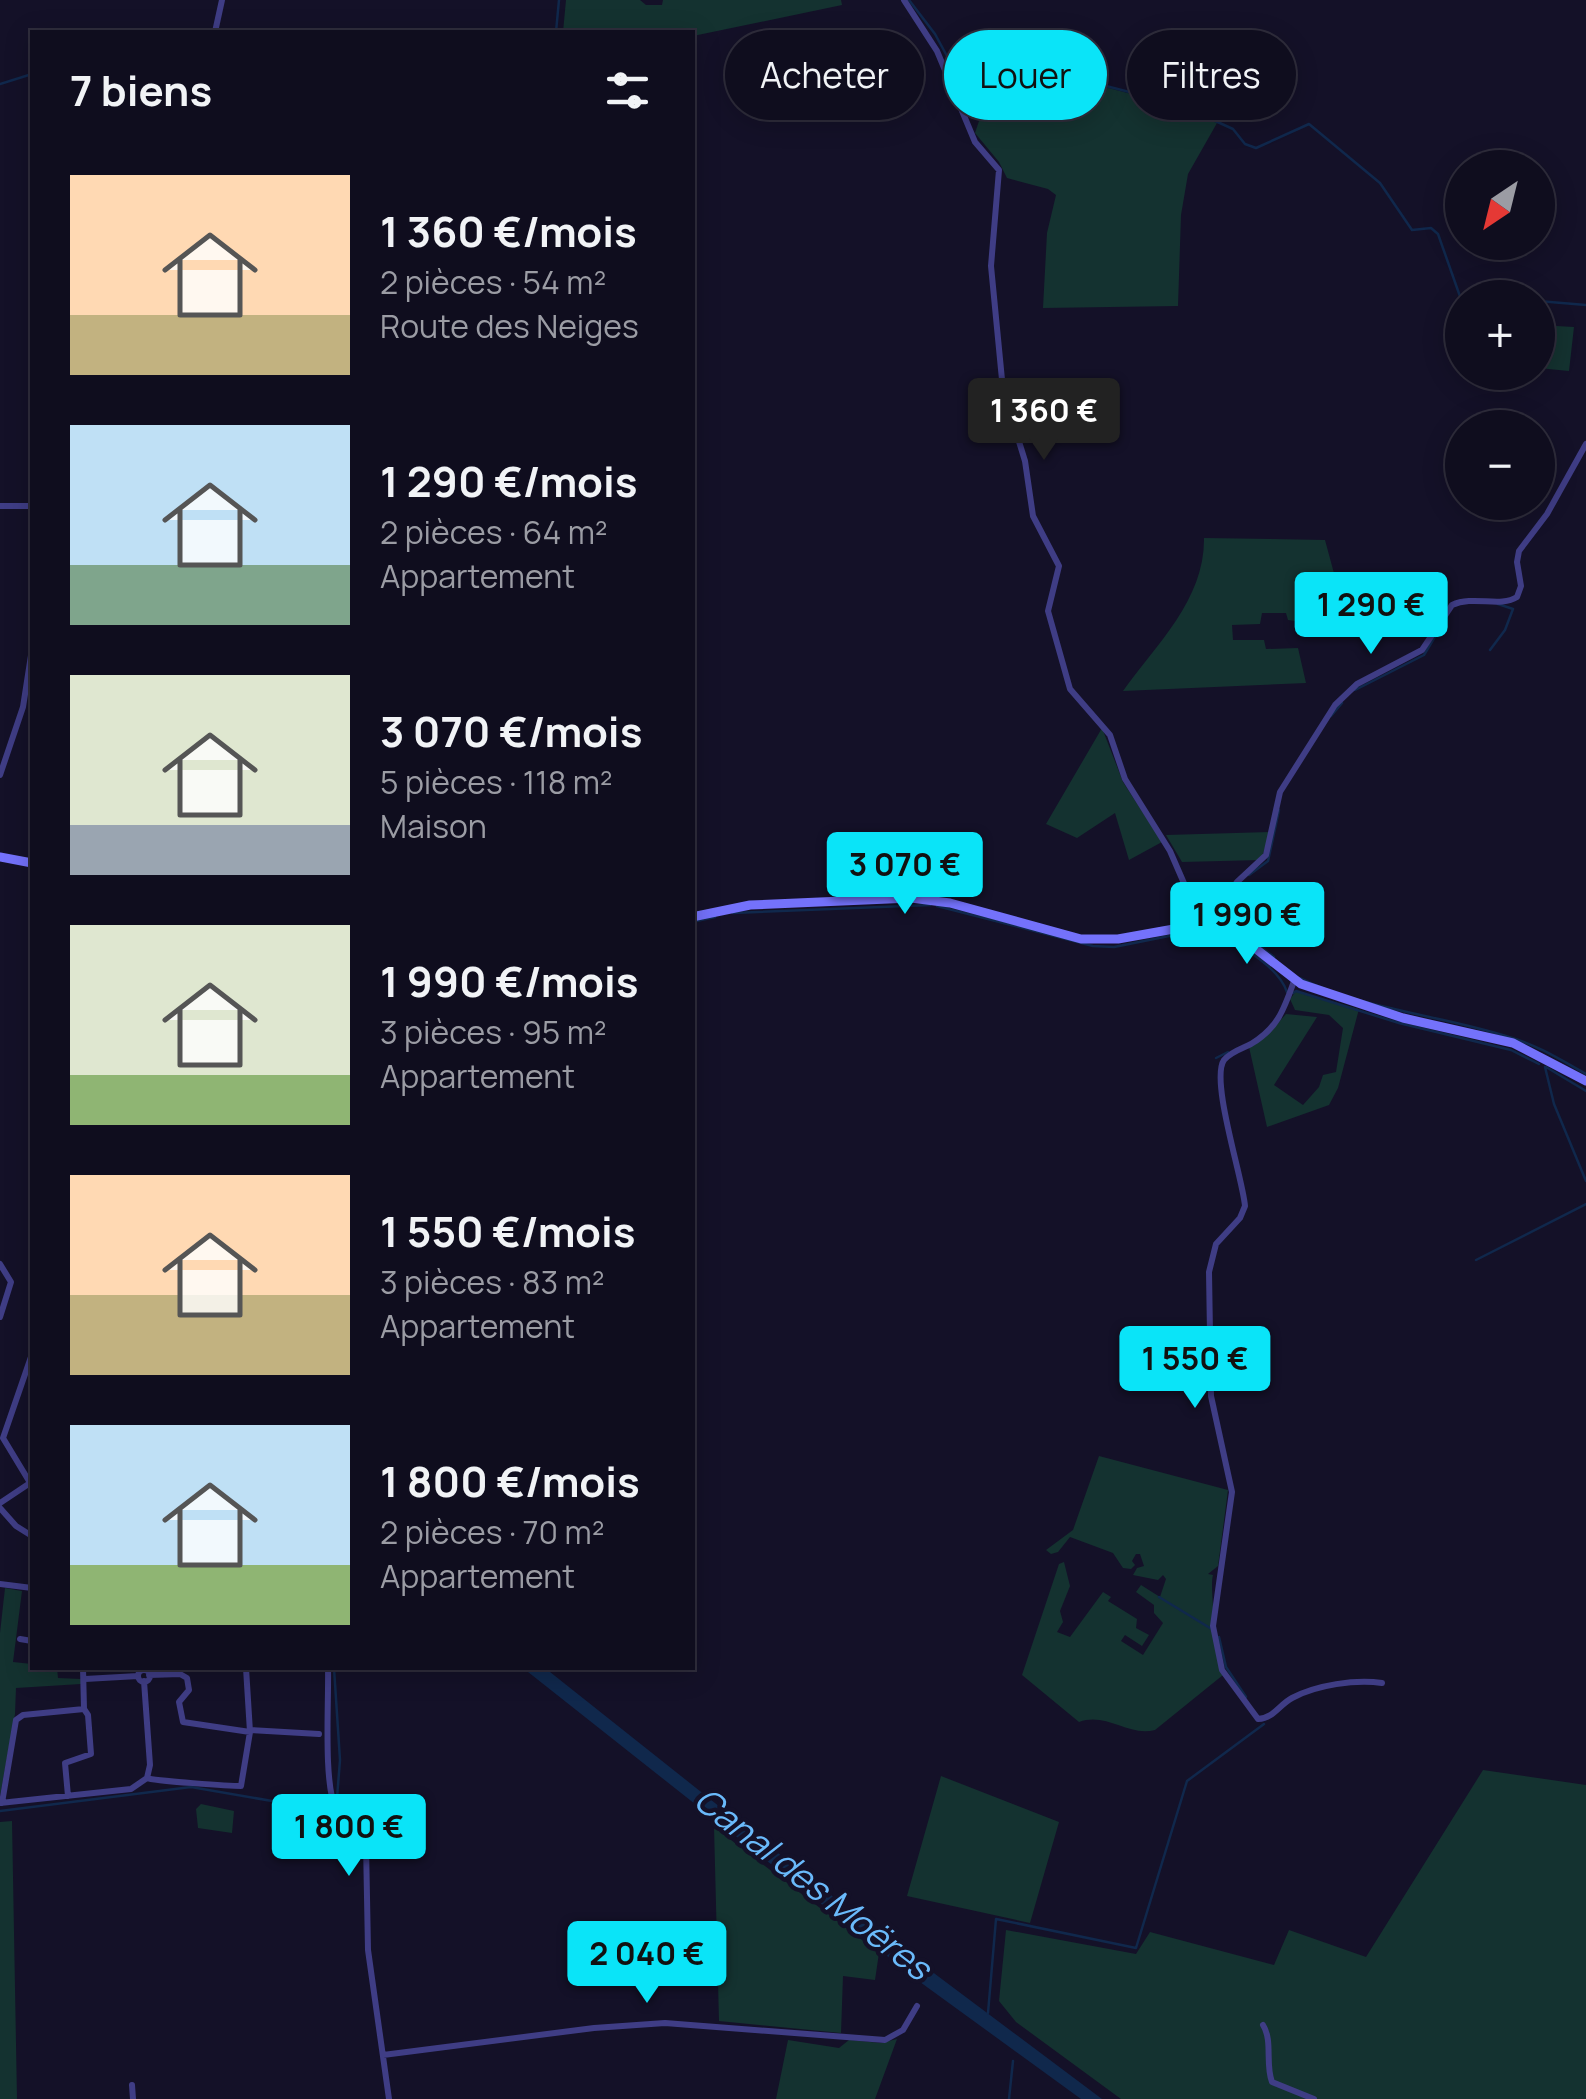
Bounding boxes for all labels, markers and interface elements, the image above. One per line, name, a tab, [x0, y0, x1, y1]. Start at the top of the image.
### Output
chip: Acheter	[725, 30, 924, 120]
chip: Louer	[944, 30, 1107, 120]
chip: Filtres	[1127, 30, 1296, 120]
text: 7 biens	[70, 61, 212, 119]
icon: filters	[600, 63, 655, 118]
north arrow	[1445, 150, 1555, 260]
map controls	[1445, 150, 1555, 520]
text: 1 360 €/mois	[380, 202, 637, 260]
icon: home	[150, 215, 270, 335]
text: 2 pièces · 54 m²	[380, 260, 606, 304]
button: +	[1445, 280, 1555, 390]
text: Route des Neiges	[380, 304, 639, 348]
pin: 1 360 €	[952, 378, 1136, 463]
text: 1 360 €	[990, 388, 1098, 432]
button: −	[1445, 410, 1555, 520]
text: 1 290 €/mois	[380, 452, 637, 510]
icon: home	[150, 465, 270, 585]
text: 2 pièces · 64 m²	[380, 510, 608, 554]
text: Appartement	[380, 554, 575, 598]
pin: 1 290 €	[1279, 572, 1463, 657]
text: 1 290 €	[1317, 582, 1425, 626]
text: 3 070 €/mois	[380, 702, 642, 760]
icon: home	[150, 715, 270, 835]
text: 5 pièces · 118 m²	[380, 760, 613, 804]
text: Maison	[380, 804, 487, 848]
pin: 3 070 €	[813, 832, 997, 917]
text: 3 070 €	[849, 842, 961, 886]
pin: 1 990 €	[1155, 882, 1339, 967]
text: 1 990 €	[1192, 892, 1302, 936]
text: 1 990 €/mois	[380, 952, 639, 1010]
icon: home	[150, 965, 270, 1085]
text: 3 pièces · 95 m²	[380, 1010, 607, 1054]
text: Appartement	[380, 1054, 575, 1098]
text: 1 550 €/mois	[380, 1202, 636, 1260]
icon: home	[150, 1215, 270, 1335]
text: 3 pièces · 83 m²	[380, 1260, 605, 1304]
text: Appartement	[380, 1304, 575, 1348]
pin: 1 550 €	[1103, 1326, 1287, 1411]
text: 1 550 €	[1141, 1336, 1249, 1380]
text: 1 800 €/mois	[380, 1452, 640, 1510]
icon: home	[150, 1465, 270, 1585]
text: 2 pièces · 70 m²	[380, 1510, 604, 1554]
text: Appartement	[380, 1554, 575, 1598]
water label: Canal des Moëres	[685, 1775, 943, 1992]
pin: 1 800 €	[257, 1794, 441, 1879]
text: 1 800 €	[294, 1804, 404, 1848]
pin: 2 040 €	[555, 1921, 739, 2006]
text: 2 040 €	[589, 1931, 705, 1975]

